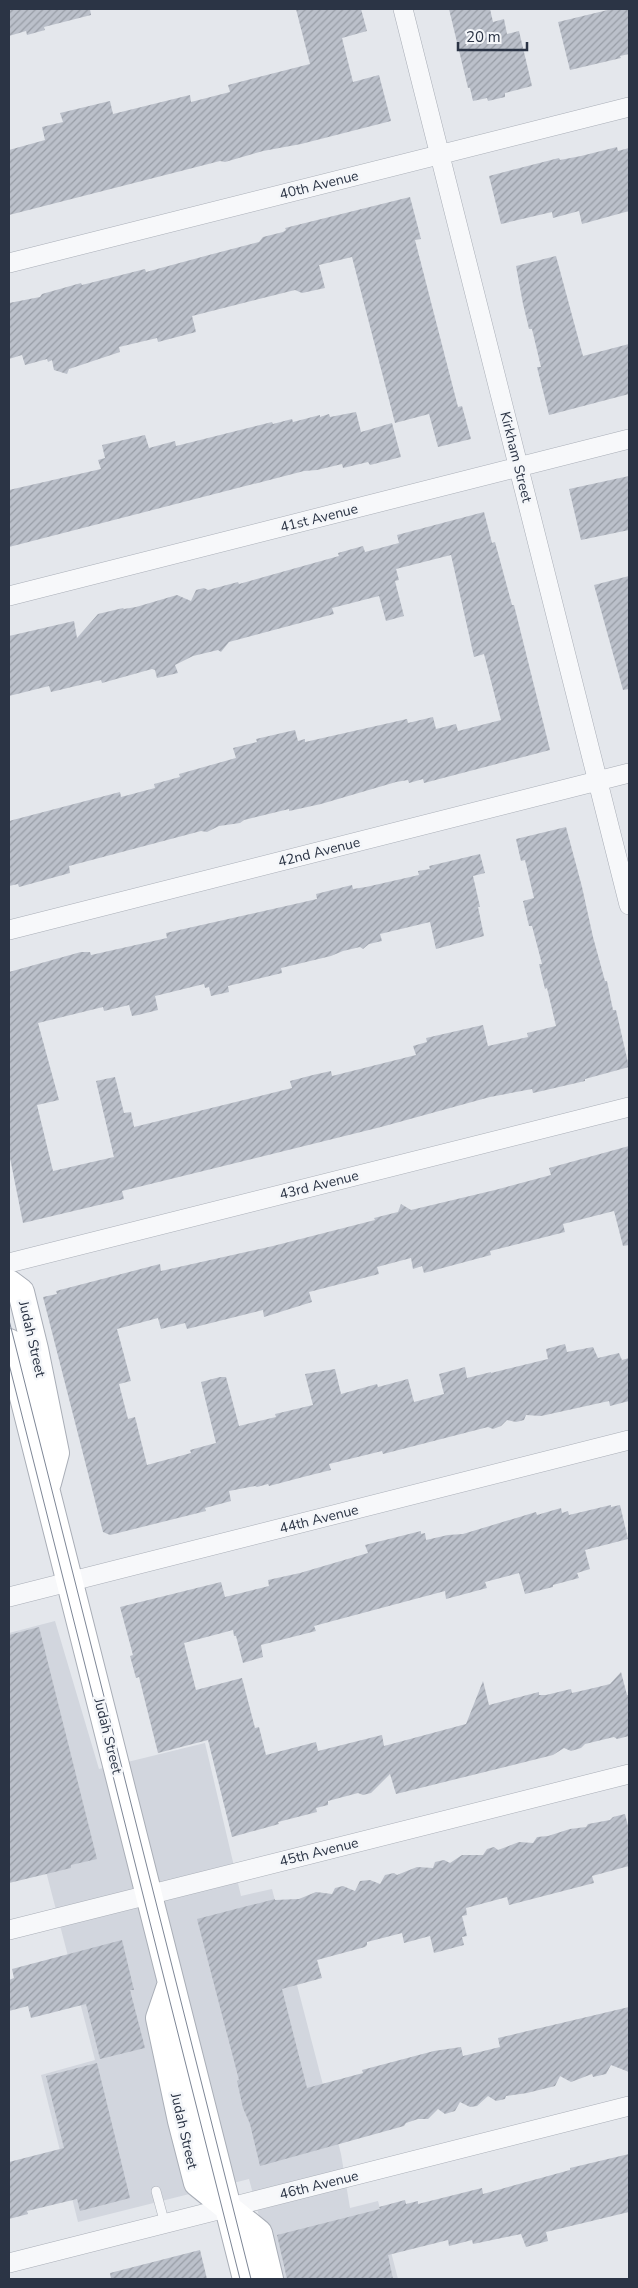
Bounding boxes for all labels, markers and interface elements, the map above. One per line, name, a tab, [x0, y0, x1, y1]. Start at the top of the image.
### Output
scale bar	[458, 20, 527, 52]
text: 20 m	[466, 27, 501, 47]
street label: 40th Avenue	[277, 166, 361, 204]
street label: Kirkham Street	[496, 409, 537, 505]
street label: 41st Avenue	[278, 499, 360, 537]
street label: 42nd Avenue	[276, 833, 362, 871]
street label: 43rd Avenue	[277, 1166, 361, 1204]
street label: Judah Street	[14, 1298, 50, 1379]
street label: 44th Avenue	[277, 1500, 361, 1538]
street label: Judah Street	[89, 1695, 127, 1776]
street label: 45th Avenue	[277, 1833, 361, 1871]
street label: Judah Street	[166, 2090, 202, 2171]
street label: 46th Avenue	[277, 2166, 361, 2204]

